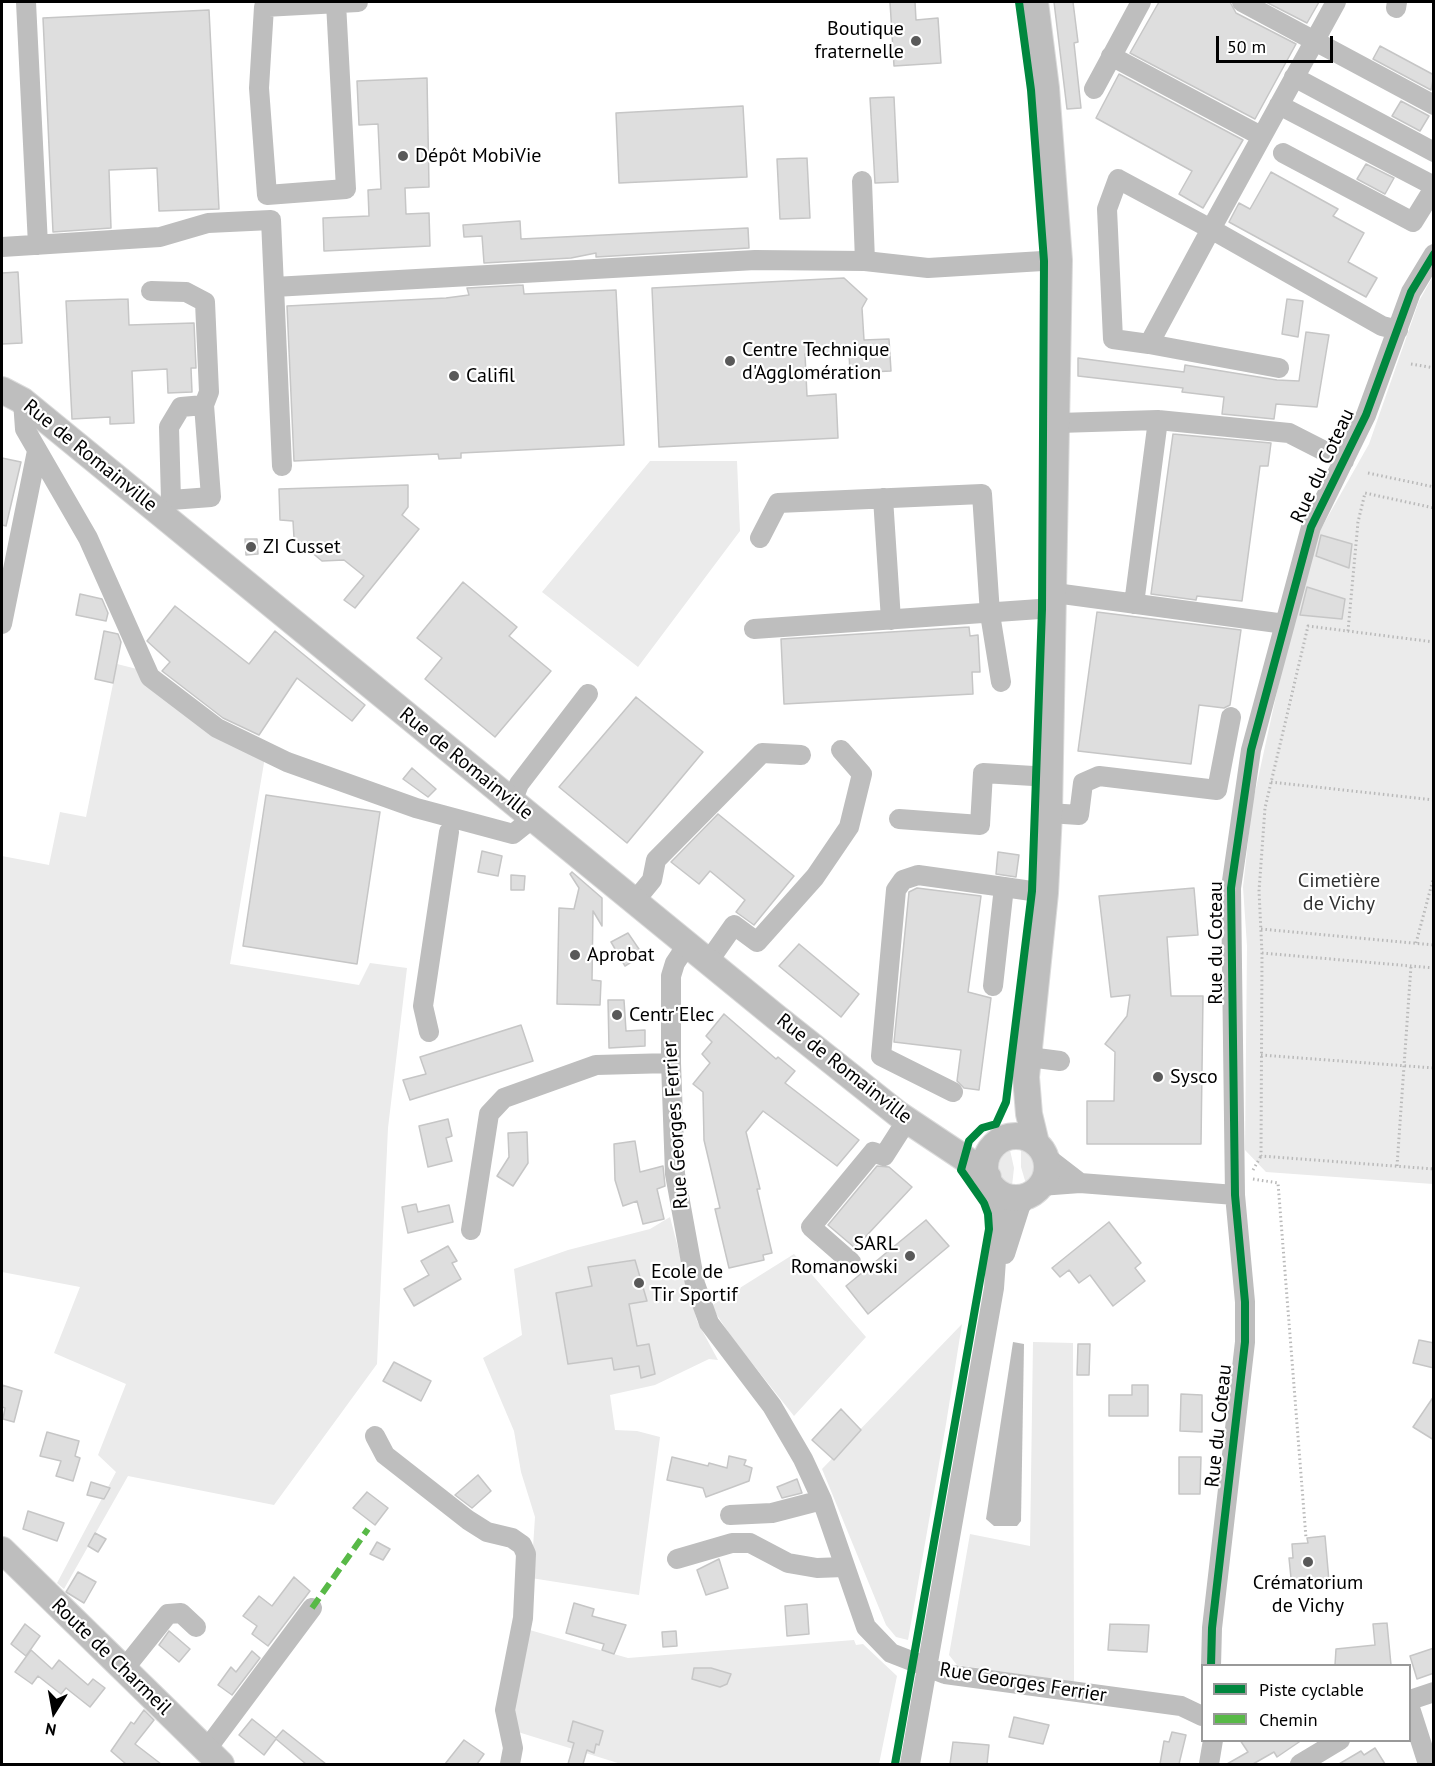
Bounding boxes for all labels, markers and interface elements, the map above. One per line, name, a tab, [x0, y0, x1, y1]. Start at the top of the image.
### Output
place label: Boutique fraternelle	[814, 17, 904, 64]
scale bar	[1219, 24, 1336, 62]
marker: Boutique fraternelle	[909, 34, 923, 48]
text: 50 m	[1227, 35, 1266, 58]
place label: Dépôt MobiVie	[415, 144, 541, 168]
marker: Dépôt MobiVie	[396, 149, 410, 163]
place label: Centre Technique d'Agglomération	[742, 338, 889, 385]
marker: Centre Technique d'Agglomération	[723, 354, 737, 368]
place label: Califil	[466, 364, 515, 388]
marker: Califil	[447, 369, 461, 383]
street label: Rue de Romainville	[18, 395, 162, 517]
street label: Rue du Coteau	[1286, 405, 1360, 527]
place label: ZI Cusset	[263, 535, 341, 559]
marker: ZI Cusset	[244, 540, 258, 554]
street label: Rue de Romainville	[394, 703, 538, 825]
park label: Cimetière de Vichy	[1298, 869, 1380, 916]
street label: Rue du Coteau	[1204, 881, 1228, 1005]
place label: Aprobat	[587, 943, 655, 967]
marker: Aprobat	[568, 948, 582, 962]
place label: Centr'Elec	[629, 1003, 714, 1027]
marker: Centr'Elec	[610, 1008, 624, 1022]
street label: Rue de Romainville	[772, 1009, 916, 1129]
street label: Rue Georges Ferrier	[658, 1040, 694, 1210]
place label: Sysco	[1170, 1065, 1218, 1089]
marker: Sysco	[1151, 1070, 1165, 1084]
place label: SARL Romanowski	[791, 1232, 898, 1279]
marker: SARL Romanowski	[903, 1249, 917, 1263]
place label: Ecole de Tir Sportif	[651, 1260, 738, 1307]
marker: Ecole de Tir Sportif	[632, 1276, 646, 1290]
street label: Rue du Coteau	[1201, 1363, 1237, 1489]
marker: Crématorium de Vichy	[1301, 1555, 1315, 1569]
place label: Crématorium de Vichy	[1253, 1571, 1363, 1618]
street label: Route de Charmeil	[46, 1594, 176, 1720]
street label: Rue Georges Ferrier	[938, 1658, 1108, 1708]
legend	[1201, 1664, 1411, 1742]
text: Piste cyclable	[1259, 1678, 1364, 1701]
north arrow	[24, 1682, 84, 1742]
text: Chemin	[1259, 1708, 1318, 1731]
text: N	[44, 1719, 58, 1740]

